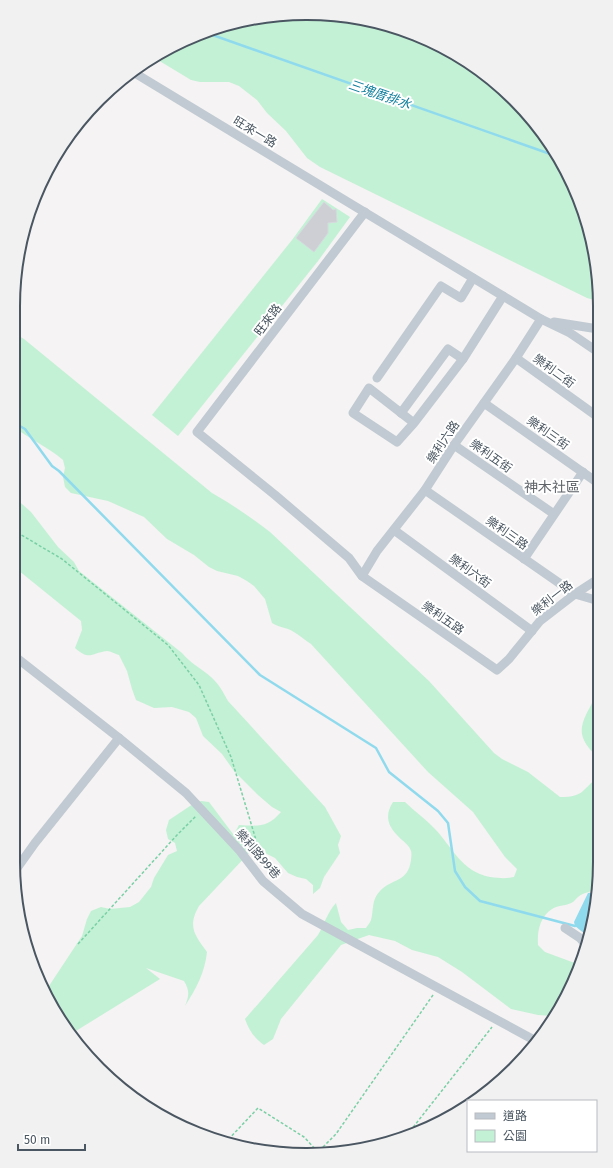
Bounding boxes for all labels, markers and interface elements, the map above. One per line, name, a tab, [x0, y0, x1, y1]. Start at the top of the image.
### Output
water label: 三塊厝排水	[347, 77, 414, 112]
street label: 旺來一路	[231, 114, 279, 150]
street label: 旺來路	[252, 301, 284, 339]
street label: 樂利二街	[530, 351, 578, 391]
street label: 樂利三街	[524, 413, 572, 453]
street label: 樂利六路	[424, 418, 462, 466]
street label: 樂利五街	[467, 436, 515, 476]
district label: 神木社區	[524, 479, 580, 496]
street label: 樂利三路	[483, 513, 531, 553]
street label: 樂利六街	[446, 551, 494, 591]
street label: 樂利一路	[529, 578, 575, 618]
street label: 樂利五路	[419, 598, 467, 638]
street label: 樂利路99巷	[233, 827, 283, 881]
legend	[467, 1100, 597, 1152]
text: 道路	[503, 1109, 527, 1123]
scale bar	[18, 1126, 85, 1152]
text: 公園	[503, 1129, 527, 1143]
text: 50 m	[24, 1133, 50, 1147]

